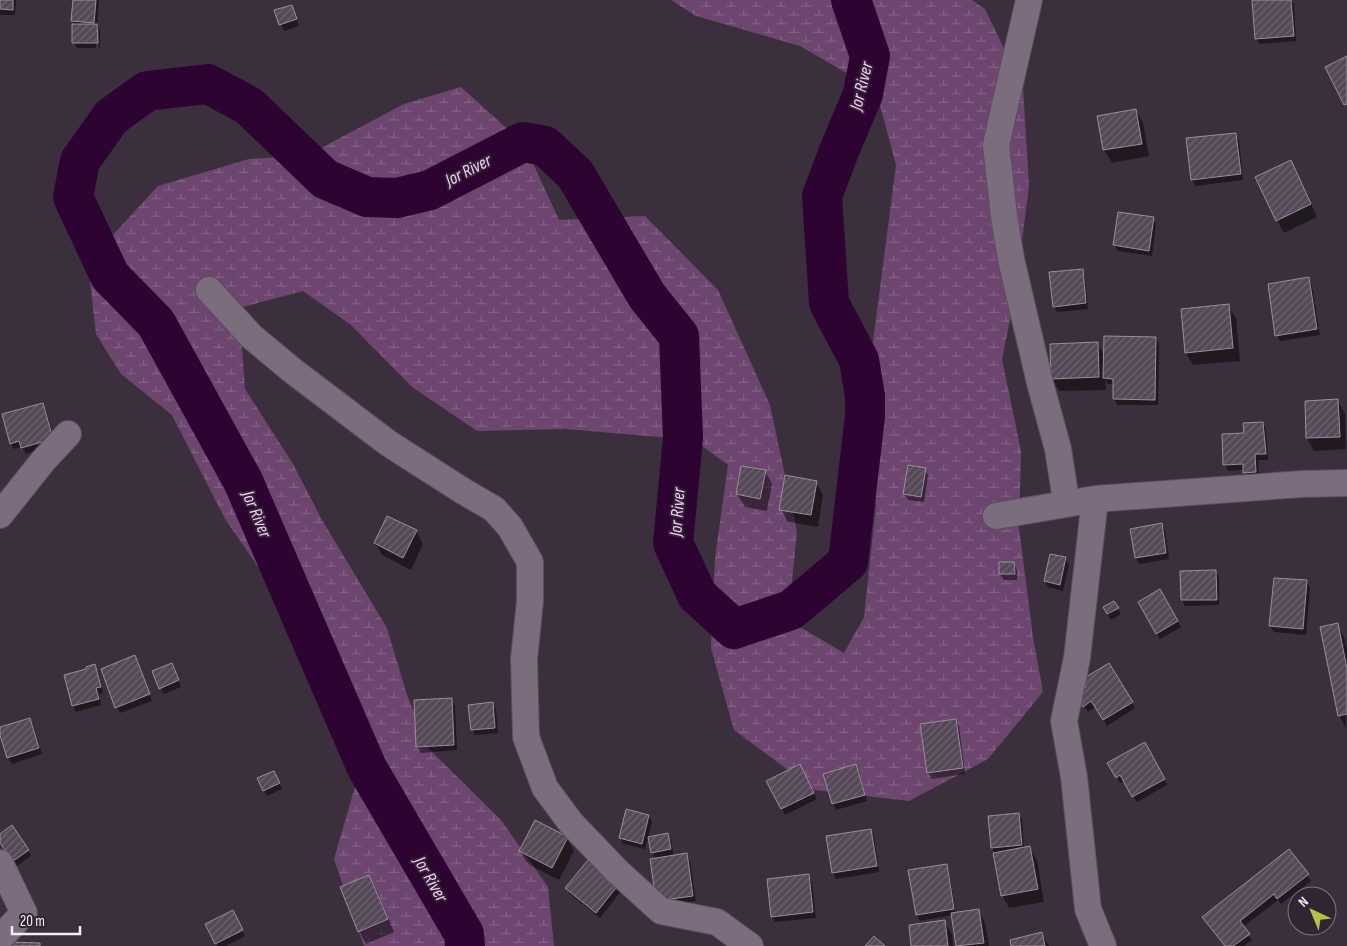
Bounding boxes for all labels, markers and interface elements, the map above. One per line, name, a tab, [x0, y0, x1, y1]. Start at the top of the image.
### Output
water label: Jor River	[845, 59, 878, 113]
water label: Jor River	[441, 150, 496, 191]
water label: Jor River	[665, 486, 690, 538]
water label: Jor River	[237, 487, 276, 542]
water label: Jor River	[409, 852, 452, 907]
north arrow	[1287, 886, 1337, 936]
text: N	[1295, 893, 1312, 911]
scale bar	[12, 904, 80, 936]
text: 20 m	[20, 912, 45, 931]

